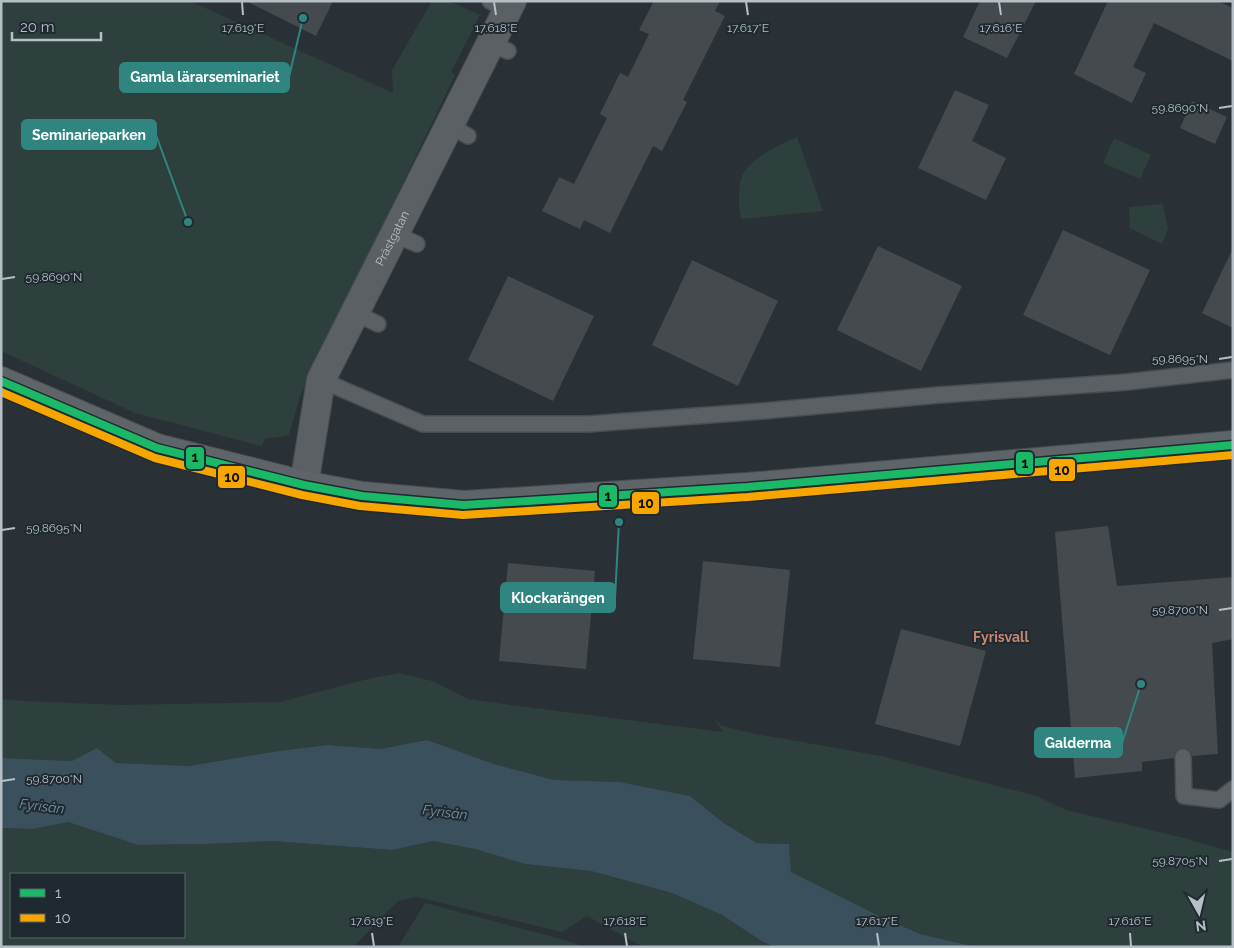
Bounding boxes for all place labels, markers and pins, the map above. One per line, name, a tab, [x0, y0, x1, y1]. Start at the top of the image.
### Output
callout: Gamla lärarseminariet	[120, 63, 289, 92]
callout: Seminarieparken	[22, 120, 156, 149]
callout: Klockarängen	[501, 583, 615, 612]
callout: Galderma	[1035, 728, 1122, 757]

